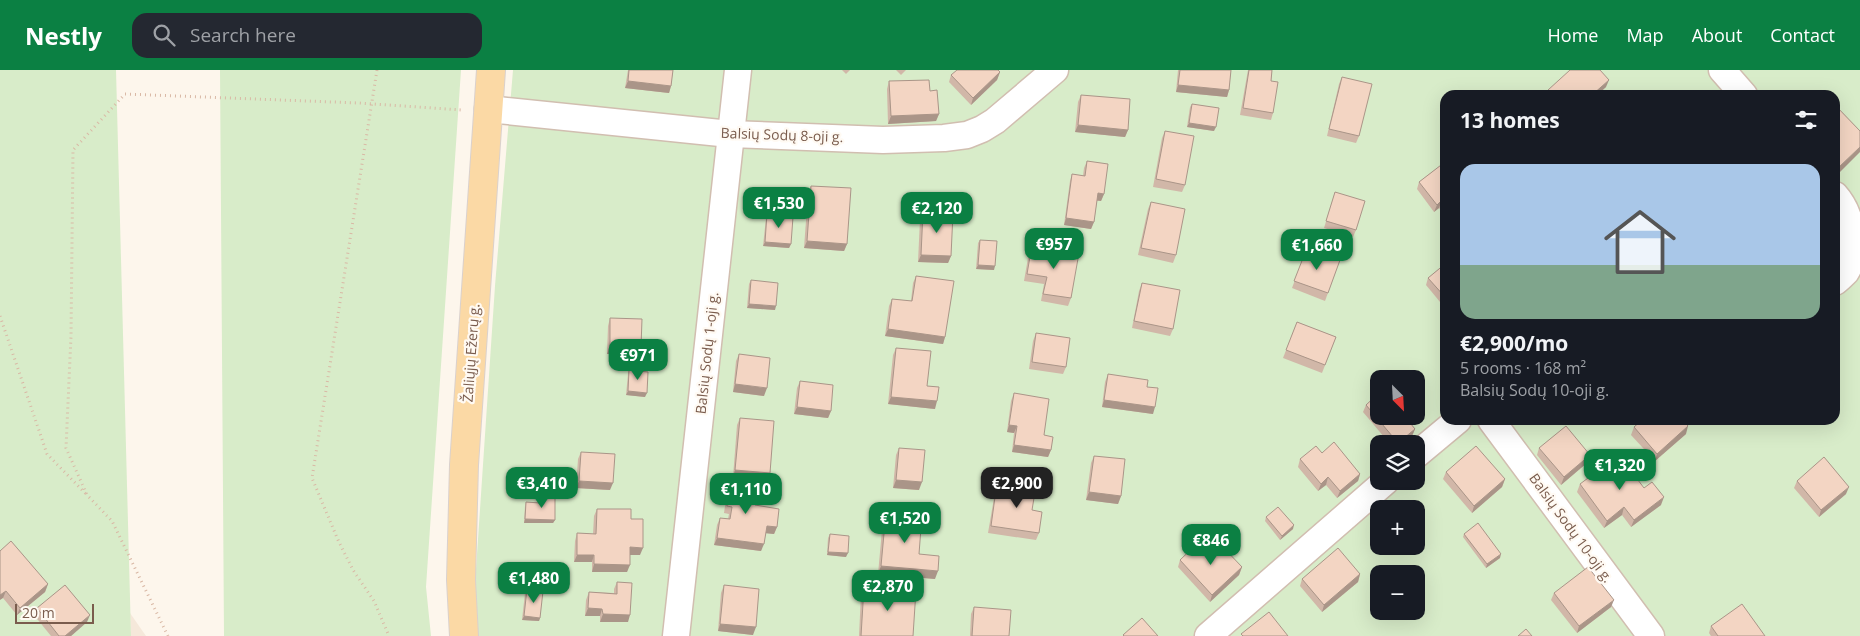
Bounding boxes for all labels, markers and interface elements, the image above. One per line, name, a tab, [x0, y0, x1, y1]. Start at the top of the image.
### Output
search box	[132, 13, 482, 58]
text: Nestly	[25, 19, 102, 52]
icon: search	[150, 21, 178, 49]
text: Search here	[190, 22, 296, 48]
text: Home	[1548, 23, 1598, 47]
text: Map	[1626, 23, 1664, 47]
text: About	[1692, 23, 1742, 47]
text: Contact	[1770, 23, 1835, 47]
text: 13 homes	[1460, 106, 1560, 134]
icon: filters	[1792, 106, 1820, 134]
street label: Balsių Sodų 8-oji g.	[720, 123, 844, 146]
pin: €1,530	[738, 186, 820, 229]
pin: €2,120	[896, 191, 978, 234]
text: €1,530	[754, 192, 804, 214]
text: €2,120	[912, 197, 962, 219]
icon: home	[1595, 197, 1685, 287]
pin: €957	[1024, 228, 1084, 270]
pin: €1,660	[1276, 228, 1358, 271]
text: €957	[1036, 233, 1072, 255]
text: €1,660	[1292, 234, 1342, 256]
street label: Balsių Sodų 1-oji g.	[691, 291, 722, 415]
street label: Žaliųjų Ežerų g.	[458, 303, 483, 403]
text: €2,900/mo	[1460, 329, 1568, 357]
pin: €971	[608, 338, 668, 381]
text: €971	[620, 344, 656, 366]
text: 5 rooms · 168 m²	[1460, 357, 1586, 379]
north arrow	[1370, 370, 1425, 425]
map controls	[1370, 370, 1425, 620]
text: Balsių Sodų 10-oji g.	[1460, 379, 1609, 401]
button: layers	[1370, 435, 1425, 490]
pin: €1,320	[1579, 448, 1661, 491]
text: €1,320	[1595, 454, 1645, 476]
pin: €3,410	[501, 466, 583, 509]
pin: €2,900	[976, 466, 1058, 509]
street label: Balsių Sodų 10-oji g.	[1525, 469, 1617, 586]
text: €3,410	[517, 472, 567, 494]
pin: €1,110	[705, 472, 787, 515]
text: €2,900	[992, 472, 1042, 494]
text: €1,110	[721, 478, 771, 500]
button: +	[1370, 500, 1425, 555]
pin: €1,520	[864, 502, 946, 544]
text: €1,520	[880, 507, 930, 529]
pin: €846	[1181, 524, 1241, 566]
text: €846	[1193, 529, 1229, 551]
pin: €1,480	[493, 562, 575, 604]
button: −	[1370, 565, 1425, 620]
text: €1,480	[509, 567, 559, 589]
pin: €2,870	[847, 570, 929, 612]
text: €2,870	[863, 575, 913, 597]
scale bar	[15, 601, 94, 624]
text: 20 m	[22, 603, 55, 622]

